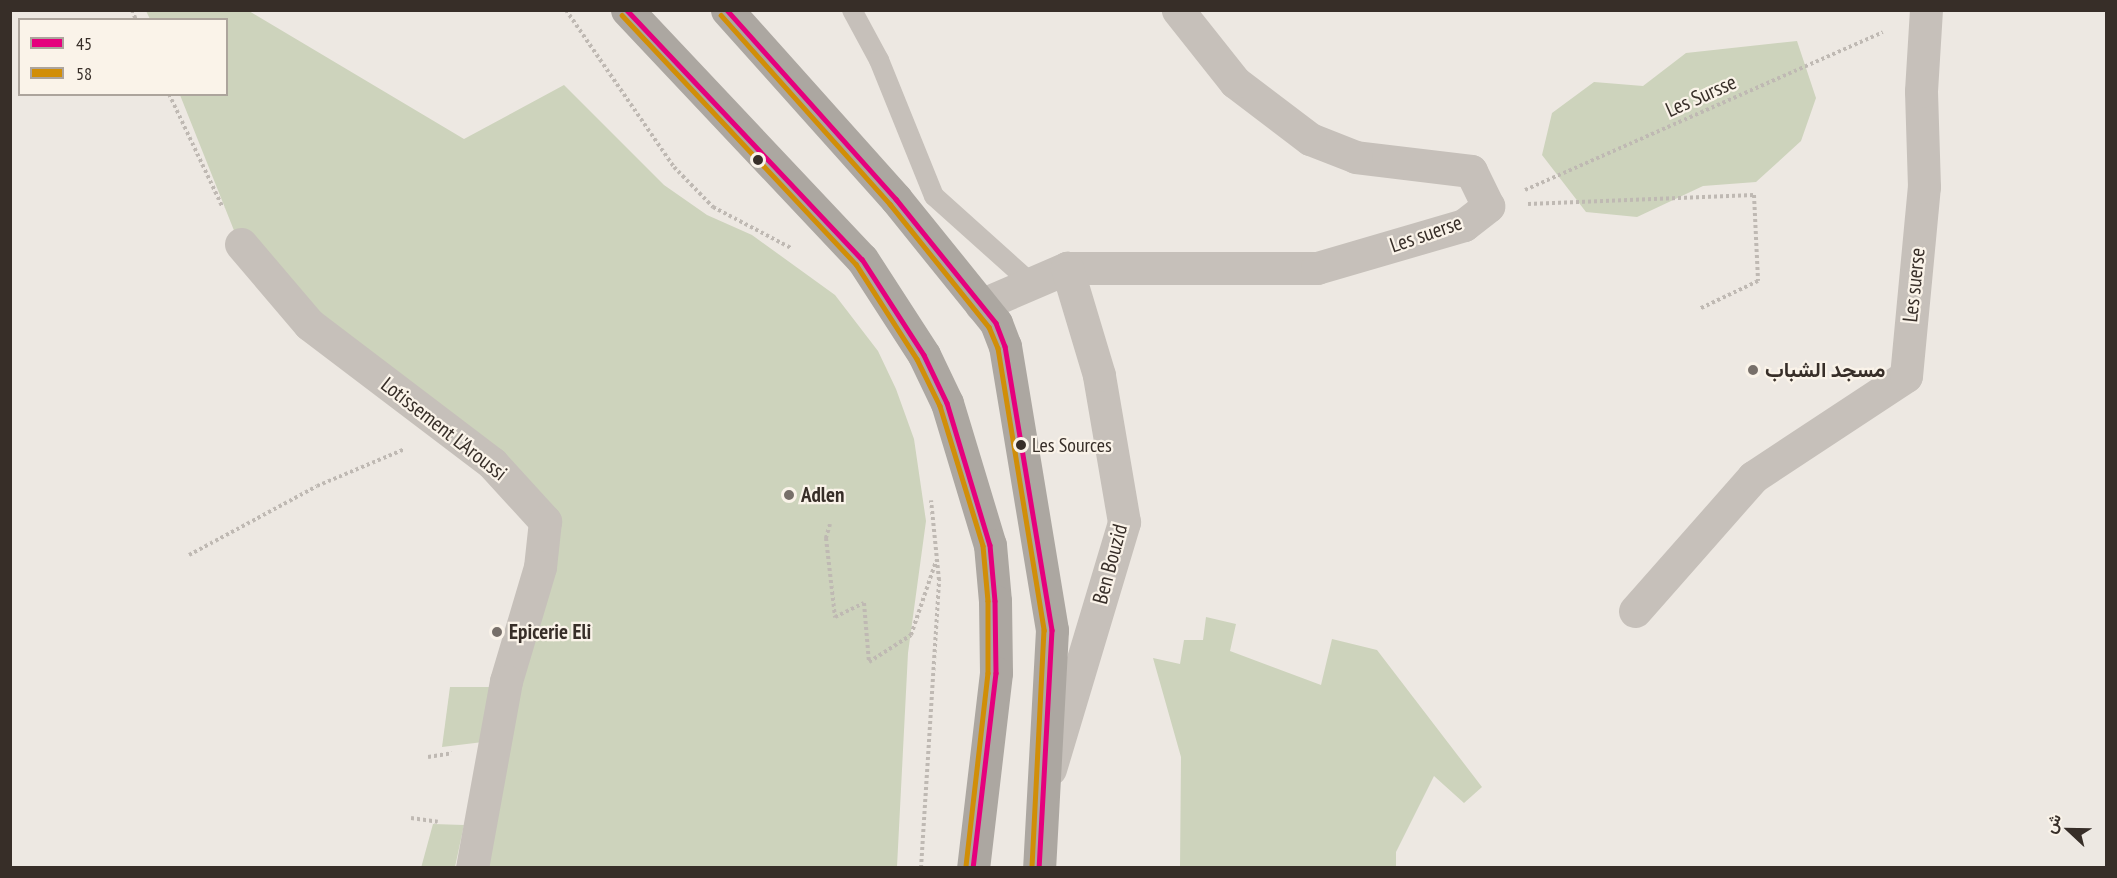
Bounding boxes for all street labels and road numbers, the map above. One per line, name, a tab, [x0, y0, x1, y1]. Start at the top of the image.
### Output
street label: Les Sursse	[1662, 69, 1740, 123]
street label: Les suerse	[1387, 210, 1465, 258]
street label: Les suerse	[1898, 247, 1930, 323]
street label: Lotissement L'Aroussi	[376, 372, 512, 486]
street label: Ben Bouzid	[1087, 521, 1133, 607]

